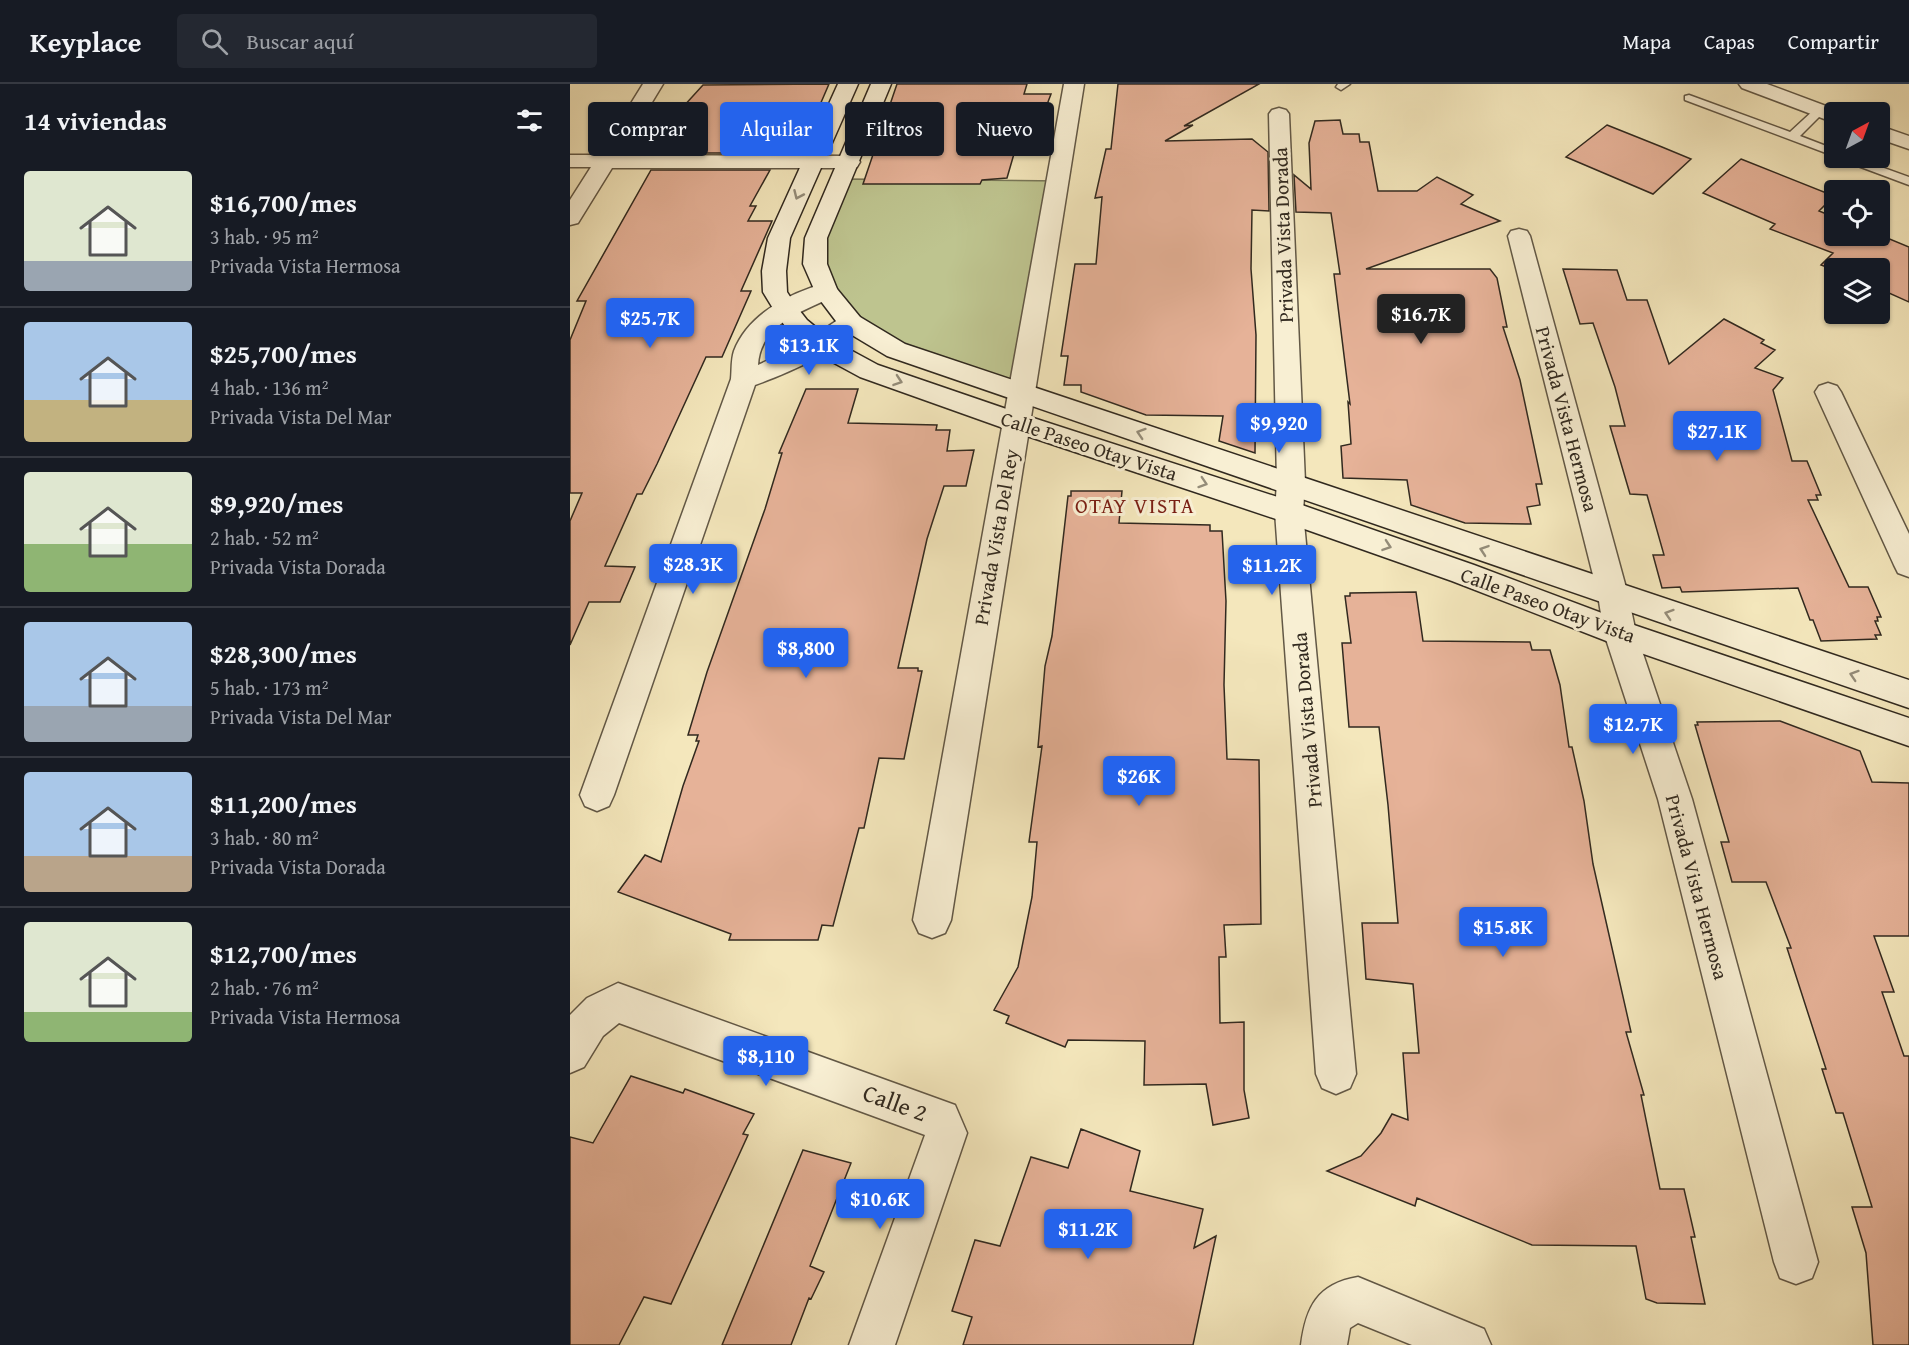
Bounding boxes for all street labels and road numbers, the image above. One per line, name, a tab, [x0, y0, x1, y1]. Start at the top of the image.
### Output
street label: Privada Vista Dorada	[1265, 146, 1300, 323]
street label: Privada Vista Hermosa	[1529, 323, 1606, 515]
street label: Calle Paseo Otay Vista	[997, 403, 1181, 488]
street label: Privada Vista Del Rey	[966, 447, 1025, 627]
street label: Calle Paseo Otay Vista	[1457, 559, 1640, 650]
street label: Privada Vista Dorada	[1284, 631, 1329, 809]
street label: Privada Vista Hermosa	[1659, 791, 1736, 983]
street label: Calle 2	[858, 1075, 932, 1130]

